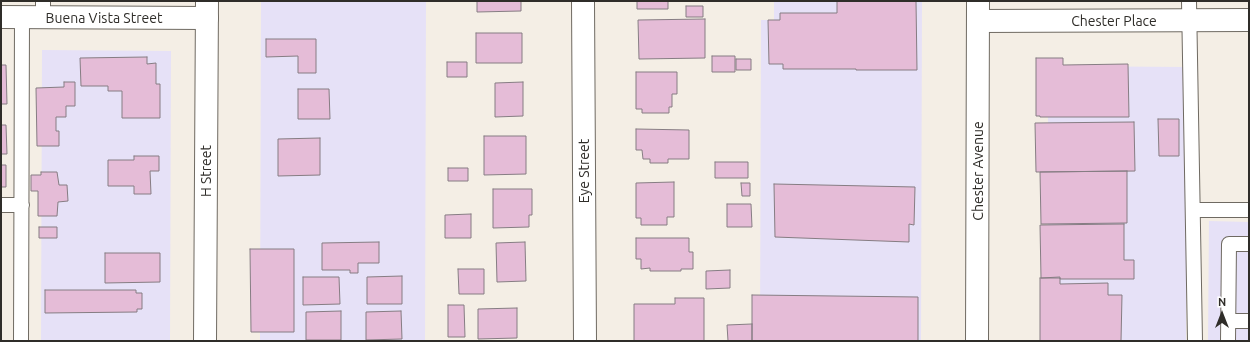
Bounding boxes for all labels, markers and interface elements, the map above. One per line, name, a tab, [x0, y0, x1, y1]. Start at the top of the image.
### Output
street label: Buena Vista Street	[46, 10, 162, 26]
street label: Chester Place	[1071, 13, 1157, 29]
street label: Chester Avenue	[970, 121, 986, 221]
street label: Eye Street	[576, 139, 592, 203]
street label: H Street	[198, 145, 214, 197]
north arrow	[1202, 294, 1242, 334]
text: N	[1218, 296, 1226, 308]

